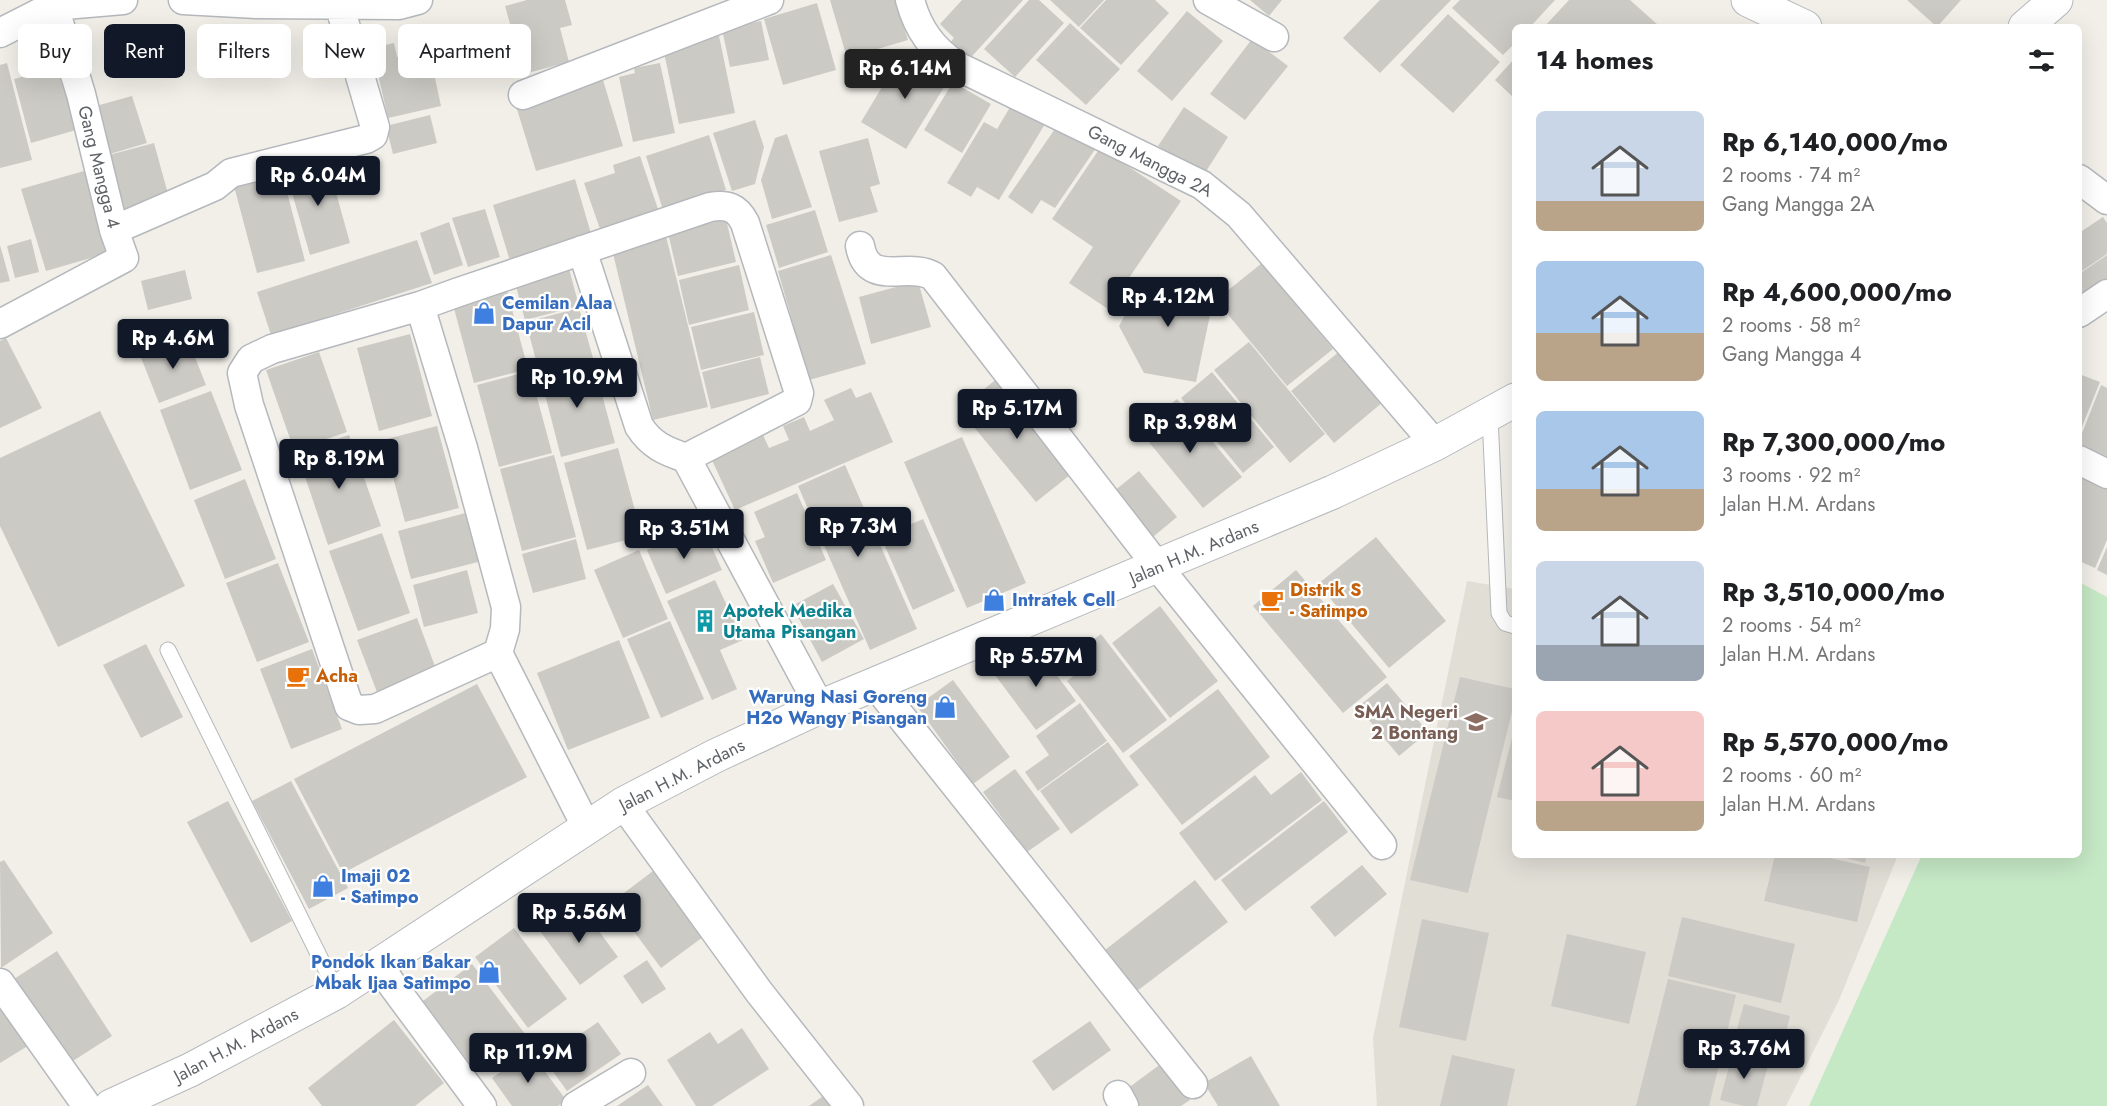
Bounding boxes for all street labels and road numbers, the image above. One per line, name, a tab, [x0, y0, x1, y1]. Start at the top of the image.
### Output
street label: Gang Mangga 4	[71, 103, 127, 231]
street label: Gang Mangga 2A	[1083, 118, 1217, 204]
street label: Jalan H.M. Ardans	[1124, 513, 1263, 592]
street label: Jalan H.M. Ardans	[613, 732, 749, 819]
street label: Jalan H.M. Ardans	[167, 1001, 303, 1090]

